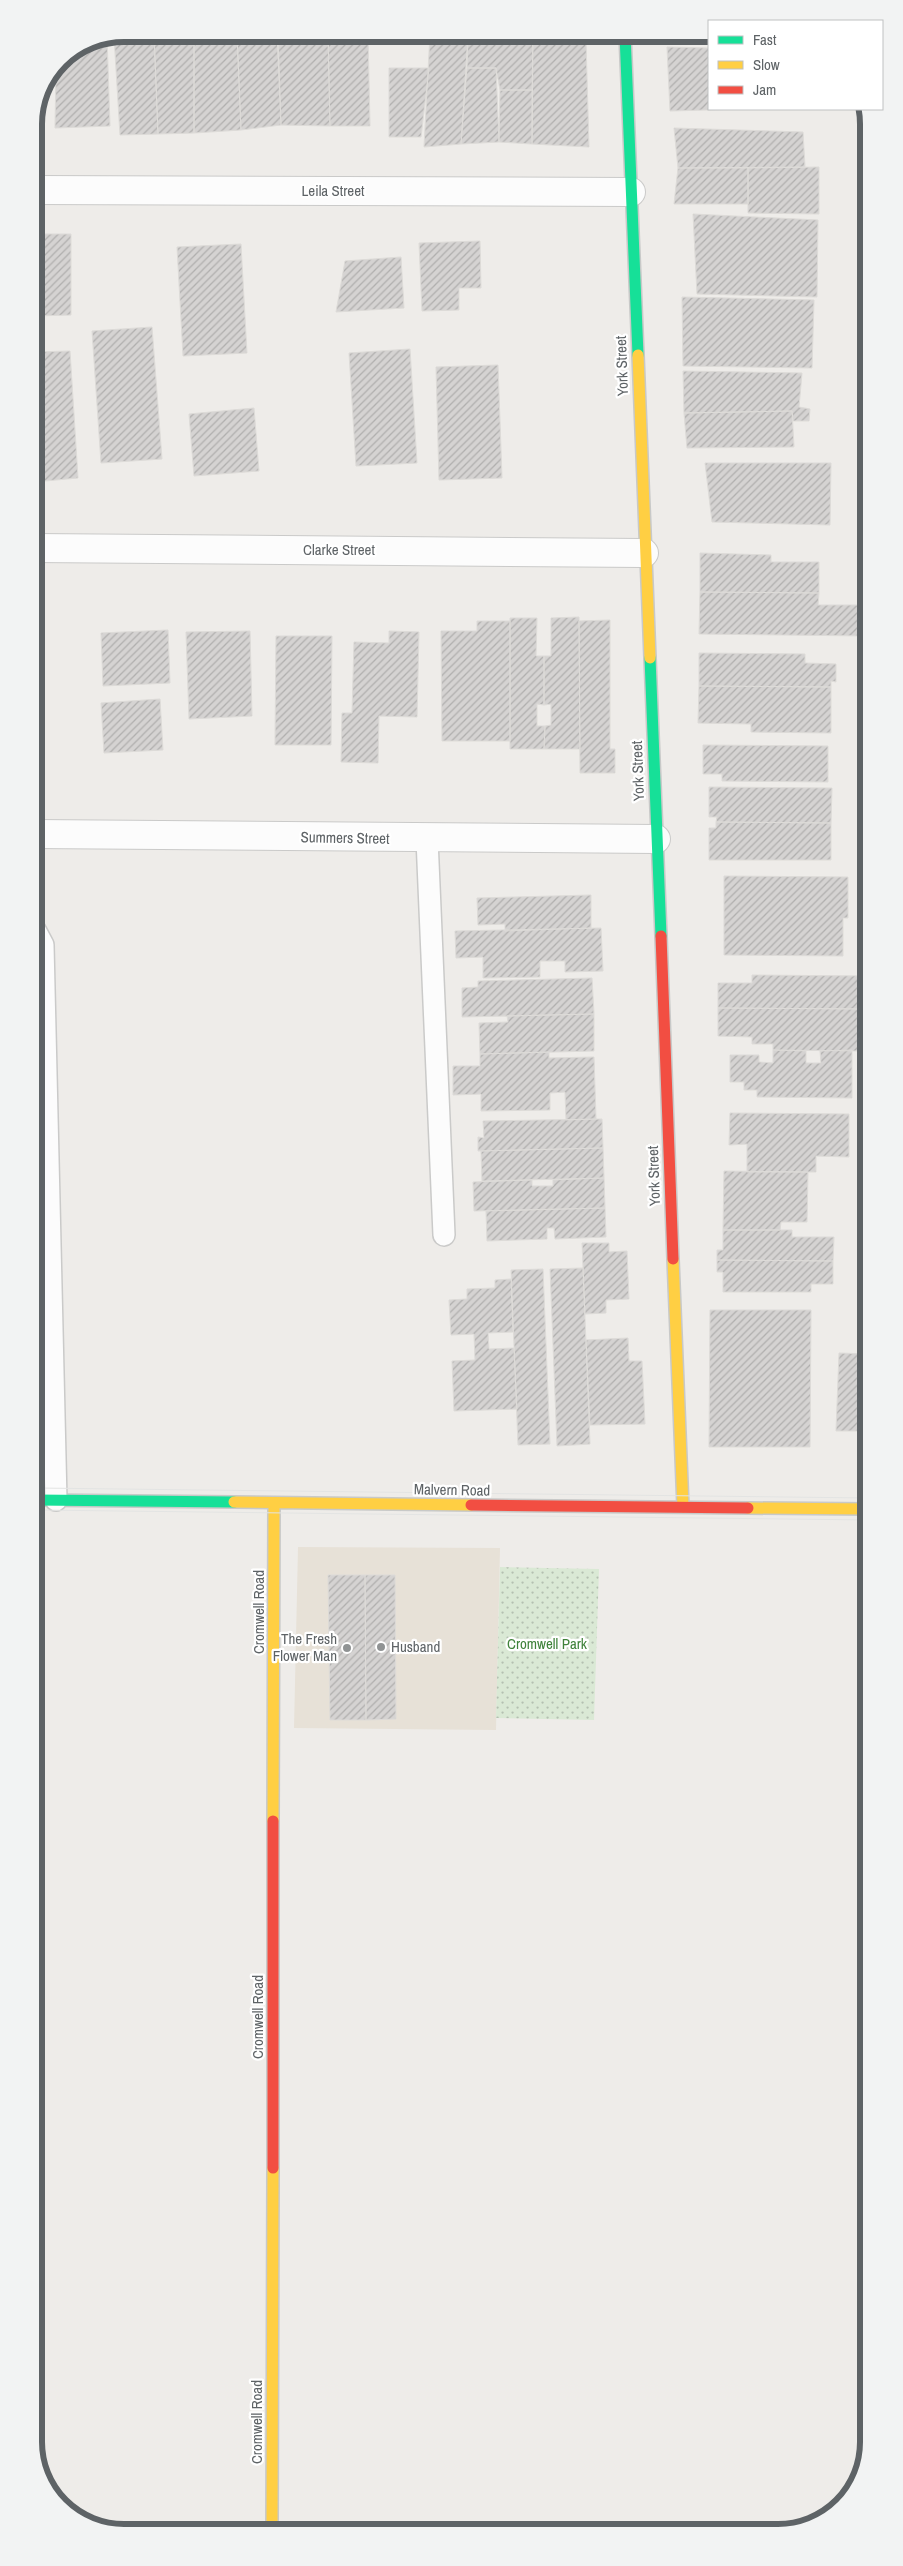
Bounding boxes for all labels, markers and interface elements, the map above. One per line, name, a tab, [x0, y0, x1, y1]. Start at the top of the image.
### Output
legend	[708, 20, 883, 110]
text: Fast	[753, 29, 777, 50]
text: Slow	[753, 54, 780, 75]
text: Jam	[753, 79, 776, 100]
street label: Leila Street	[302, 180, 365, 201]
street label: York Street	[610, 335, 633, 397]
street label: Clarke Street	[303, 539, 375, 560]
street label: York Street	[626, 740, 649, 802]
street label: Summers Street	[300, 826, 390, 849]
street label: York Street	[642, 1145, 665, 1207]
street label: Malvern Road	[414, 1478, 490, 1501]
street label: Cromwell Road	[248, 1570, 269, 1654]
place label: The Fresh Flower Man	[273, 1628, 337, 1666]
park label: Cromwell Park	[507, 1633, 588, 1654]
place label: Husband	[391, 1636, 440, 1657]
marker: Husband	[375, 1641, 387, 1653]
marker: The Fresh Flower Man	[341, 1642, 353, 1654]
street label: Cromwell Road	[247, 1975, 268, 2059]
street label: Cromwell Road	[246, 2380, 267, 2464]

